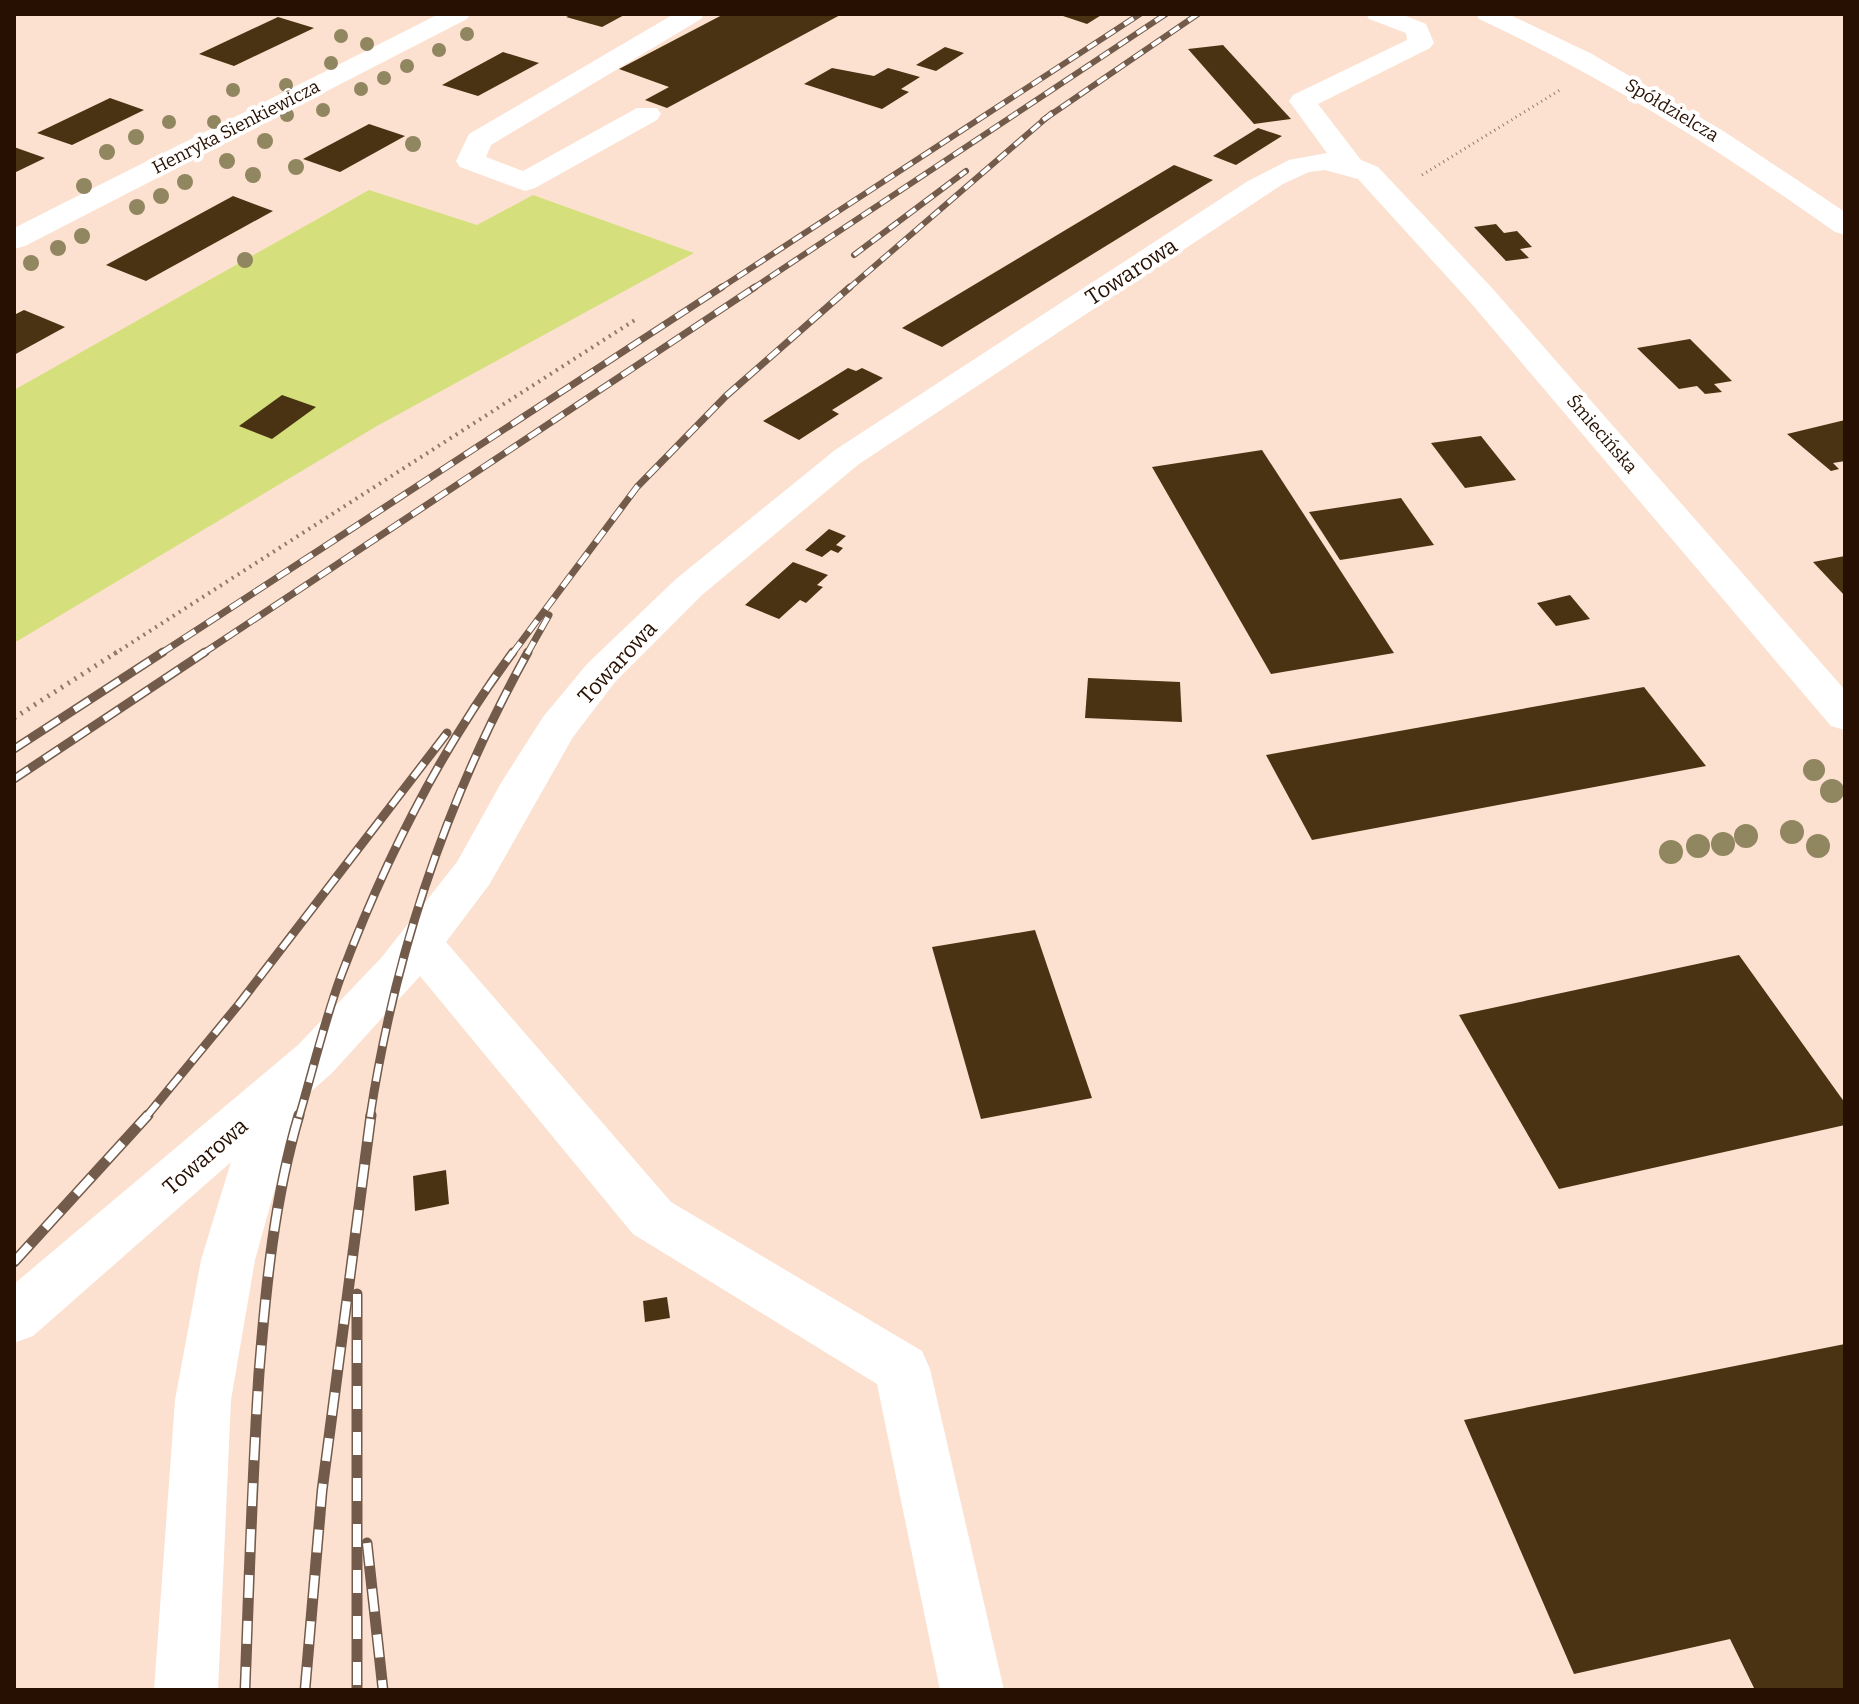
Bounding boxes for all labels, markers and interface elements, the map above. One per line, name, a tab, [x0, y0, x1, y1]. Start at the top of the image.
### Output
street label: Spółdzielcza	[1621, 74, 1723, 146]
street label: Henryka Sienkiewicza	[149, 75, 324, 179]
street label: Towarowa	[1080, 232, 1182, 311]
street label: Śmiecińska	[1562, 390, 1642, 478]
street label: Towarowa	[572, 615, 663, 710]
street label: Towarowa	[157, 1112, 253, 1201]

